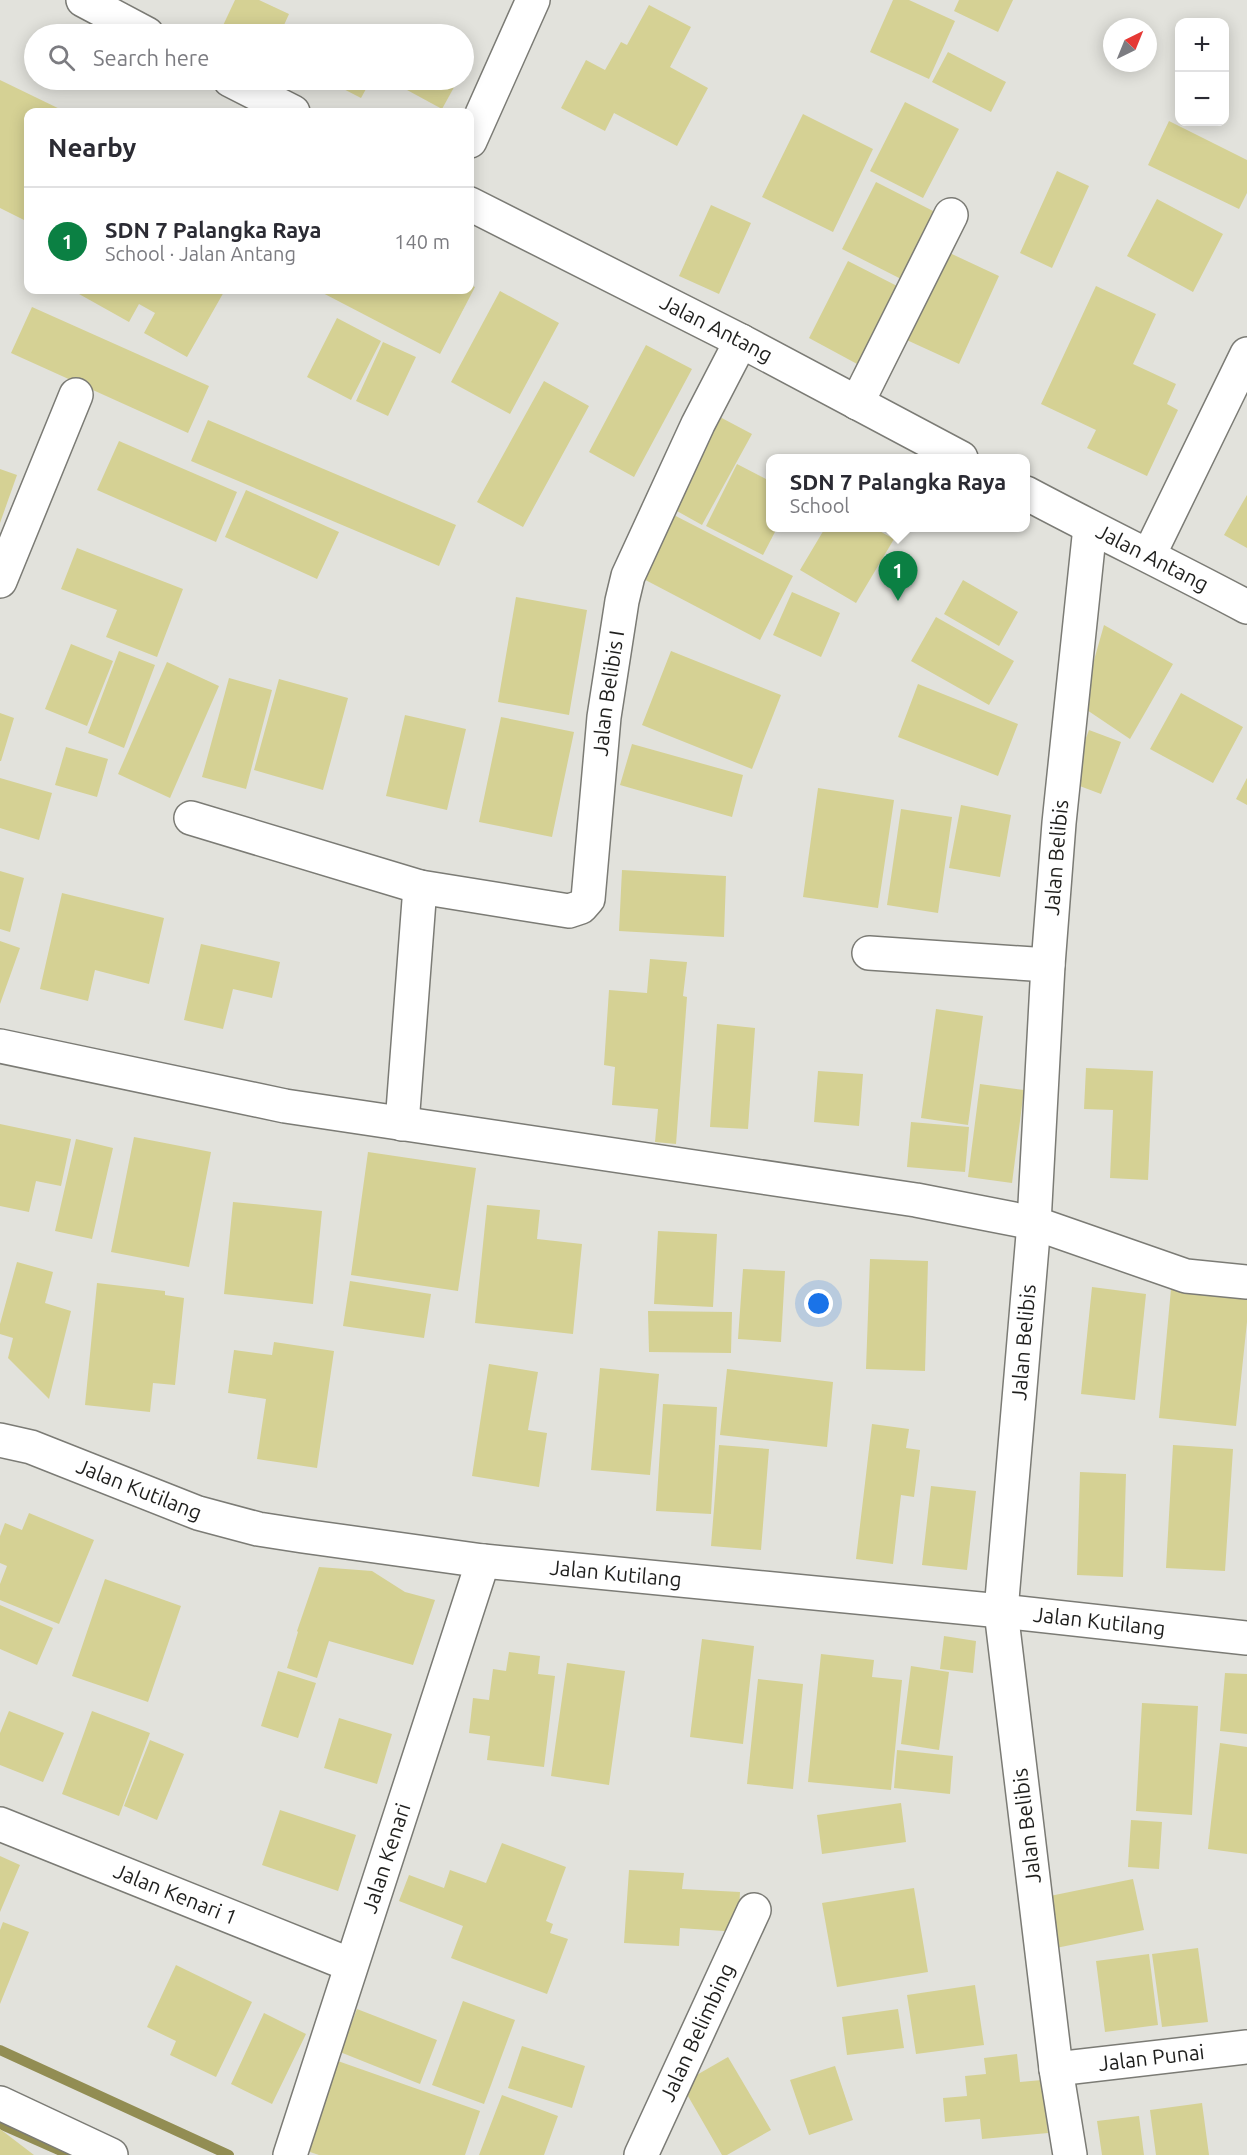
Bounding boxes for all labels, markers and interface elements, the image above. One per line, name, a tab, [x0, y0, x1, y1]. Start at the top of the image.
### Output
north arrow	[1103, 18, 1157, 72]
map controls	[1175, 18, 1229, 126]
button: +	[1175, 18, 1229, 72]
search box	[24, 24, 474, 90]
icon: search	[45, 41, 78, 74]
text: Search here	[93, 45, 209, 70]
button: −	[1175, 72, 1229, 126]
text: Nearby	[48, 133, 136, 162]
text: SDN 7 Palangka Raya	[105, 217, 322, 242]
text: 1	[62, 230, 73, 253]
text: 140 m	[394, 230, 450, 253]
text: School · Jalan Antang	[105, 242, 296, 265]
street label: Jalan Antang	[656, 289, 777, 367]
popup	[766, 454, 1030, 532]
text: SDN 7 Palangka Raya	[790, 469, 1006, 494]
text: School	[790, 494, 850, 517]
street label: Jalan Antang	[1092, 519, 1213, 596]
pin: 1	[878, 552, 918, 601]
street label: Jalan Belibis I	[588, 629, 628, 757]
street label: Jalan Belibis	[1039, 798, 1072, 916]
street label: Jalan Belibis	[1006, 1283, 1040, 1401]
your location	[804, 1289, 833, 1318]
street label: Jalan Kutilang	[73, 1453, 206, 1524]
street label: Jalan Kutilang	[549, 1554, 683, 1591]
street label: Jalan Kutilang	[1032, 1602, 1167, 1640]
street label: Jalan Belibis	[1007, 1767, 1045, 1885]
street label: Jalan Kenari	[356, 1800, 415, 1916]
street label: Jalan Kenari 1	[111, 1858, 241, 1929]
street label: Jalan Belimbing	[654, 1959, 739, 2105]
street label: Jalan Punai	[1097, 2039, 1206, 2075]

